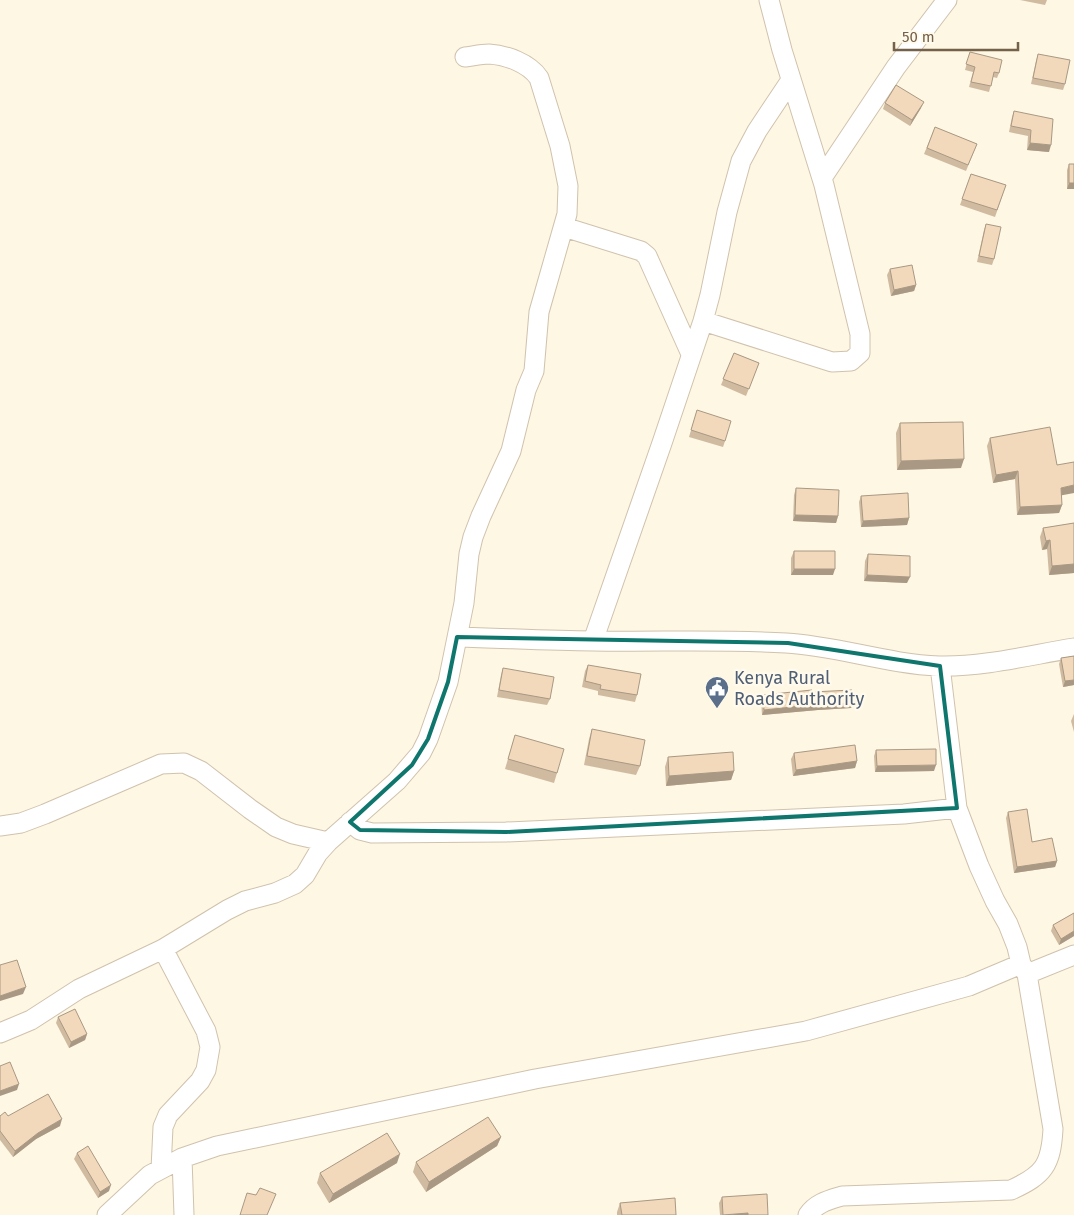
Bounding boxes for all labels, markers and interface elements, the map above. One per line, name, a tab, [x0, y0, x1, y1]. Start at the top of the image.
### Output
scale bar	[894, 20, 1018, 52]
text: 50 m	[902, 28, 935, 46]
place label: Kenya Rural Roads Authority	[734, 667, 864, 710]
public building icon: Kenya Rural Roads Authority	[704, 675, 730, 709]

